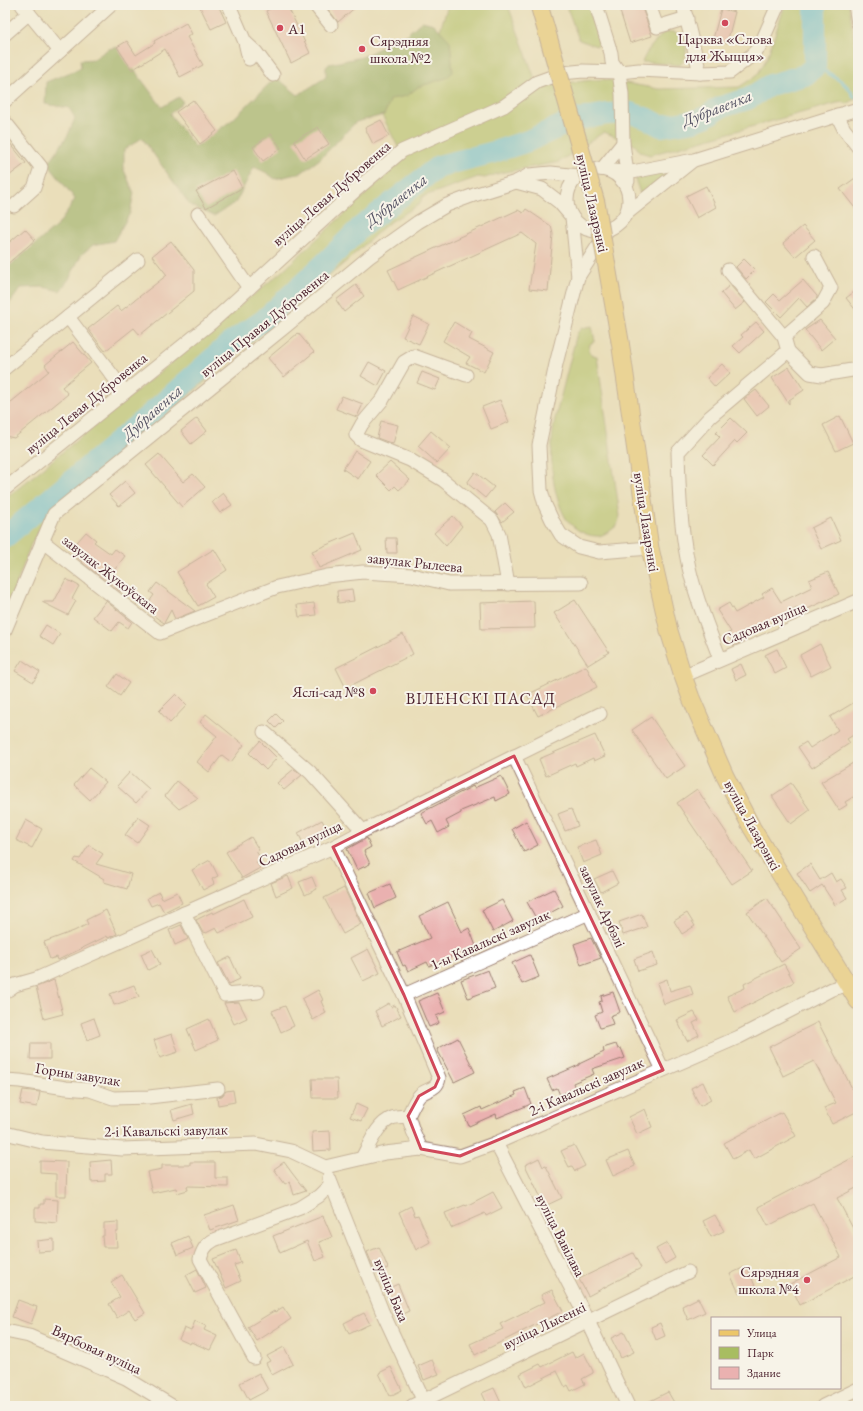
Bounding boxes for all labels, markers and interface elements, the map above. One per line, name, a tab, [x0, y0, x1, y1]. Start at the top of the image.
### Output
marker: Царква «Слова для Жыцця»	[720, 18, 730, 28]
place label: A1	[287, 19, 306, 38]
marker: A1	[275, 23, 285, 33]
place label: Царква «Слова для Жыцця»	[678, 29, 772, 65]
place label: Сярэдняя школа №2	[370, 31, 432, 67]
marker: Сярэдняя школа №2	[357, 44, 367, 54]
water label: Дубравенка	[677, 85, 755, 132]
street label: вуліца Левая Дубровенка	[268, 136, 394, 250]
street label: вуліца Лазарэнкі	[572, 152, 614, 254]
water label: Дубравенка	[359, 169, 431, 232]
street label: вуліца Правая Дубровенка	[196, 265, 332, 381]
street label: вуліца Левая Дубровенка	[21, 348, 151, 458]
water label: Дубравенка	[116, 380, 187, 445]
street label: вуліца Лазарэнкі	[630, 471, 664, 573]
street label: завулак Жукоўскага	[59, 530, 163, 618]
street label: завулак Рылеева	[366, 548, 464, 576]
street label: Садовая вуліца	[719, 597, 809, 649]
place label: Яслі-сад №8	[291, 682, 365, 701]
marker: Яслі-сад №8	[368, 686, 378, 696]
district label: ВІЛЕНСКІ ПАСАД	[406, 688, 556, 709]
street label: вуліца Лазарэнкі	[720, 776, 786, 874]
street label: Садовая вуліца	[255, 815, 345, 871]
street label: завулак Арбэлі	[576, 862, 631, 951]
street label: 1-ы Кавальскі завулак	[427, 904, 553, 974]
street label: 2-і Кавальскі завулак	[526, 1052, 646, 1120]
street label: Горны завулак	[34, 1058, 122, 1090]
street label: 2-і Кавальскі завулак	[104, 1119, 228, 1141]
street label: вуліца Вавілава	[532, 1190, 590, 1280]
street label: вуліца Баха	[370, 1255, 414, 1325]
place label: Сярэдняя школа №4	[738, 1262, 800, 1298]
marker: Сярэдняя школа №4	[802, 1275, 812, 1285]
street label: вуліца Лысенкі	[499, 1297, 589, 1353]
legend	[711, 1317, 841, 1389]
street label: Вярбовая вуліца	[49, 1320, 145, 1378]
text: Улица	[746, 1325, 777, 1341]
text: Парк	[747, 1345, 774, 1361]
text: Здание	[747, 1365, 781, 1381]

